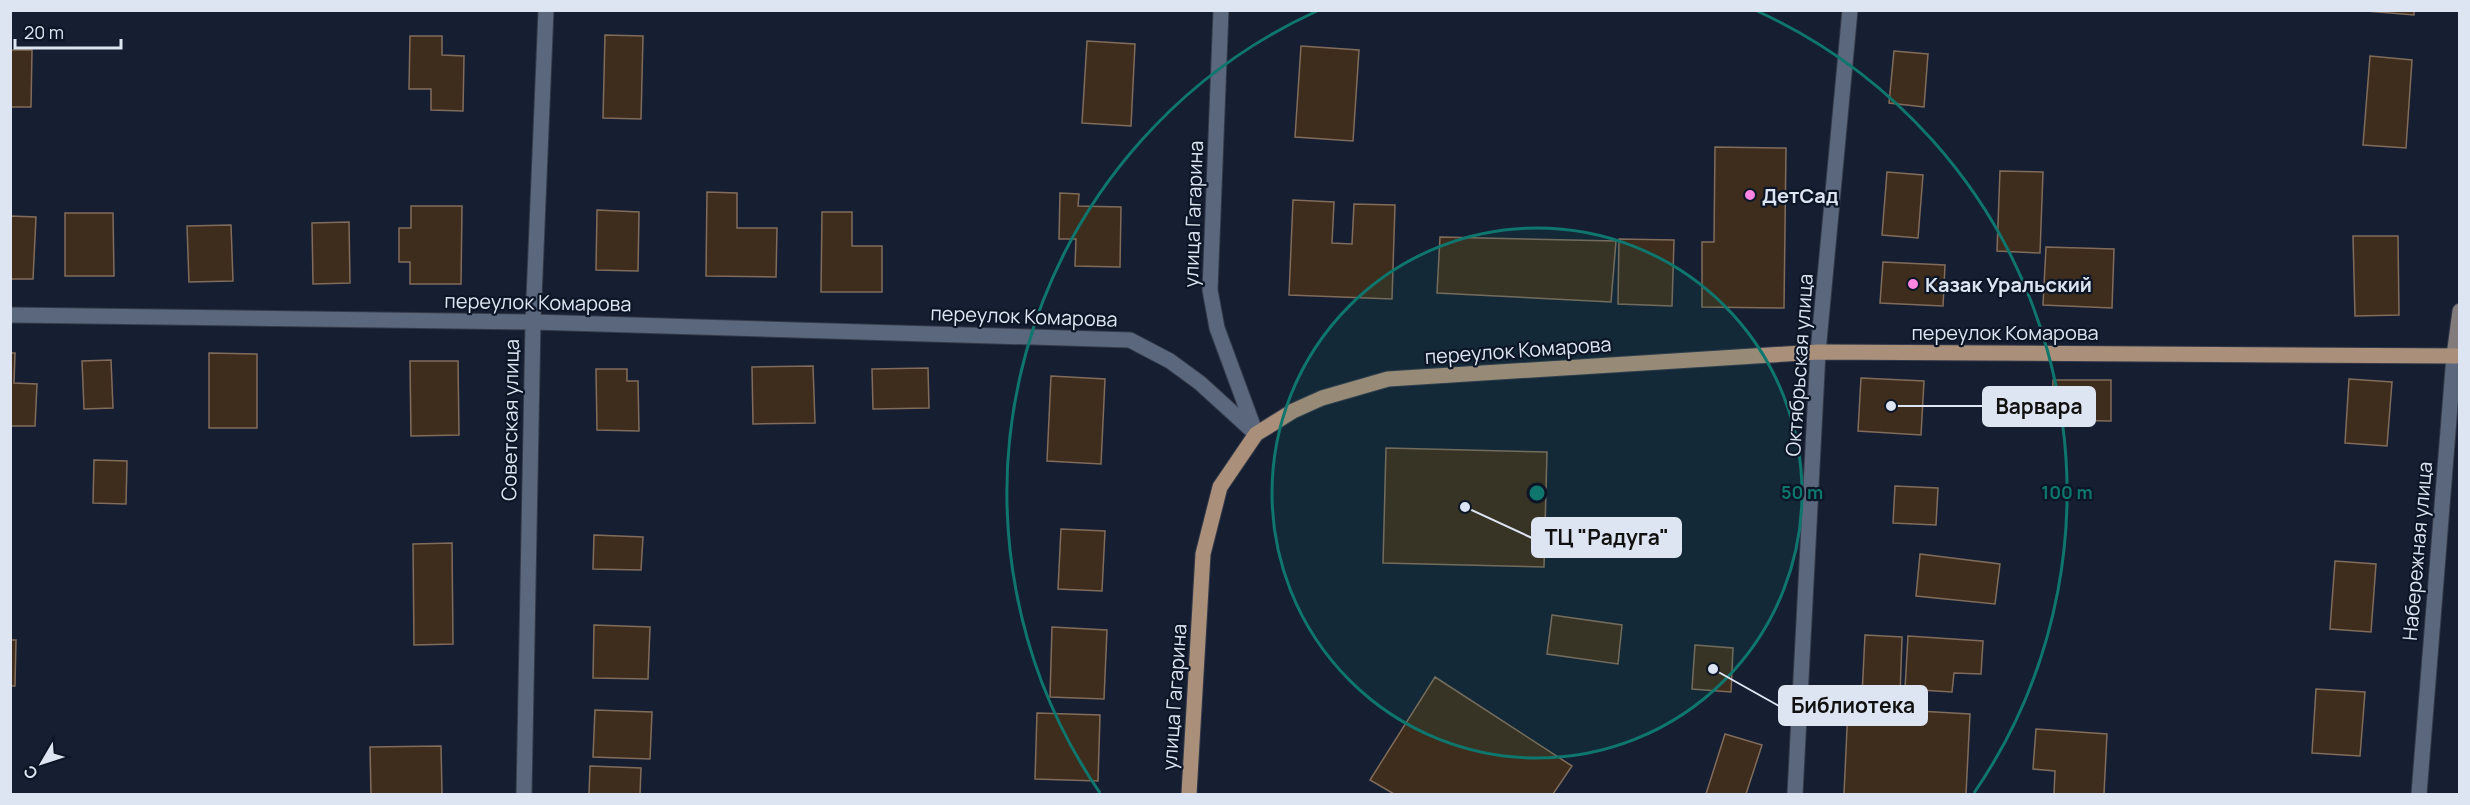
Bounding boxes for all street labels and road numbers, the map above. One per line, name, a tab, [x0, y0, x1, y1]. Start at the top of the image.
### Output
street label: улица Гагарина	[1177, 140, 1209, 288]
street label: Октябрьская улица	[1779, 273, 1819, 457]
street label: переулок Комарова	[444, 287, 632, 317]
street label: переулок Комарова	[930, 299, 1118, 333]
street label: переулок Комарова	[1911, 319, 2099, 346]
street label: переулок Комарова	[1424, 330, 1612, 370]
street label: Советская улица	[495, 339, 525, 501]
street label: Набережная улица	[2396, 460, 2438, 642]
street label: улица Гагарина	[1155, 623, 1193, 771]

